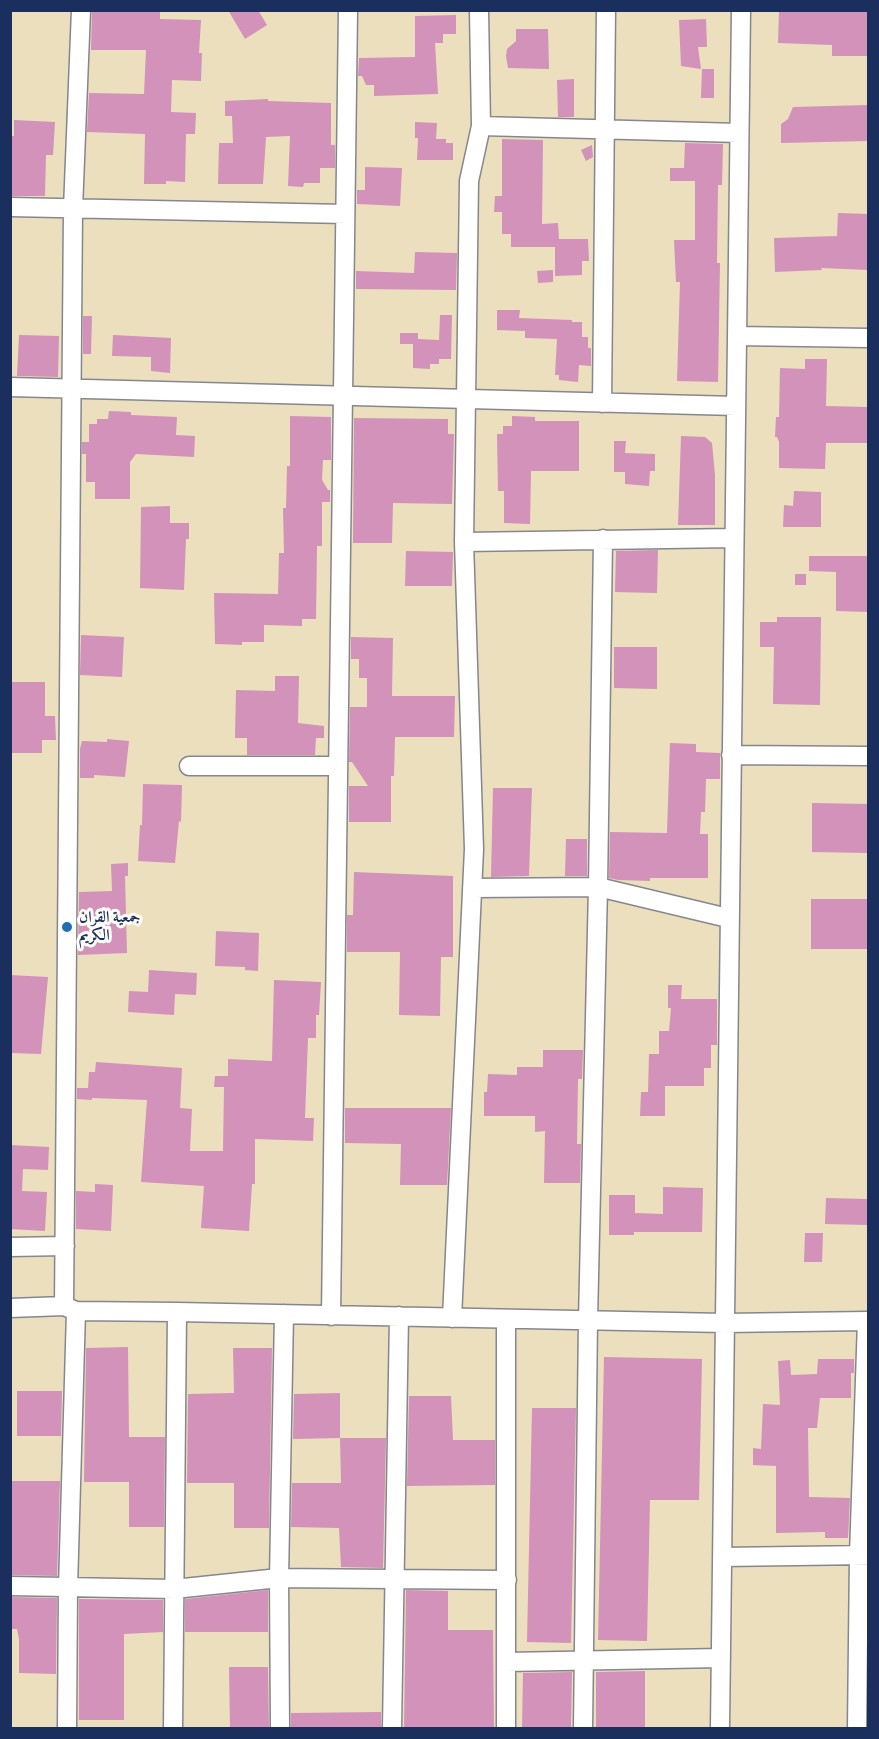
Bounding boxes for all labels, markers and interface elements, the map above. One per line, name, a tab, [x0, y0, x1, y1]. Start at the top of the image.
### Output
place label: جمعية القران الكريم	[79, 908, 140, 946]
marker: جمعية القران الكريم	[60, 920, 74, 934]

